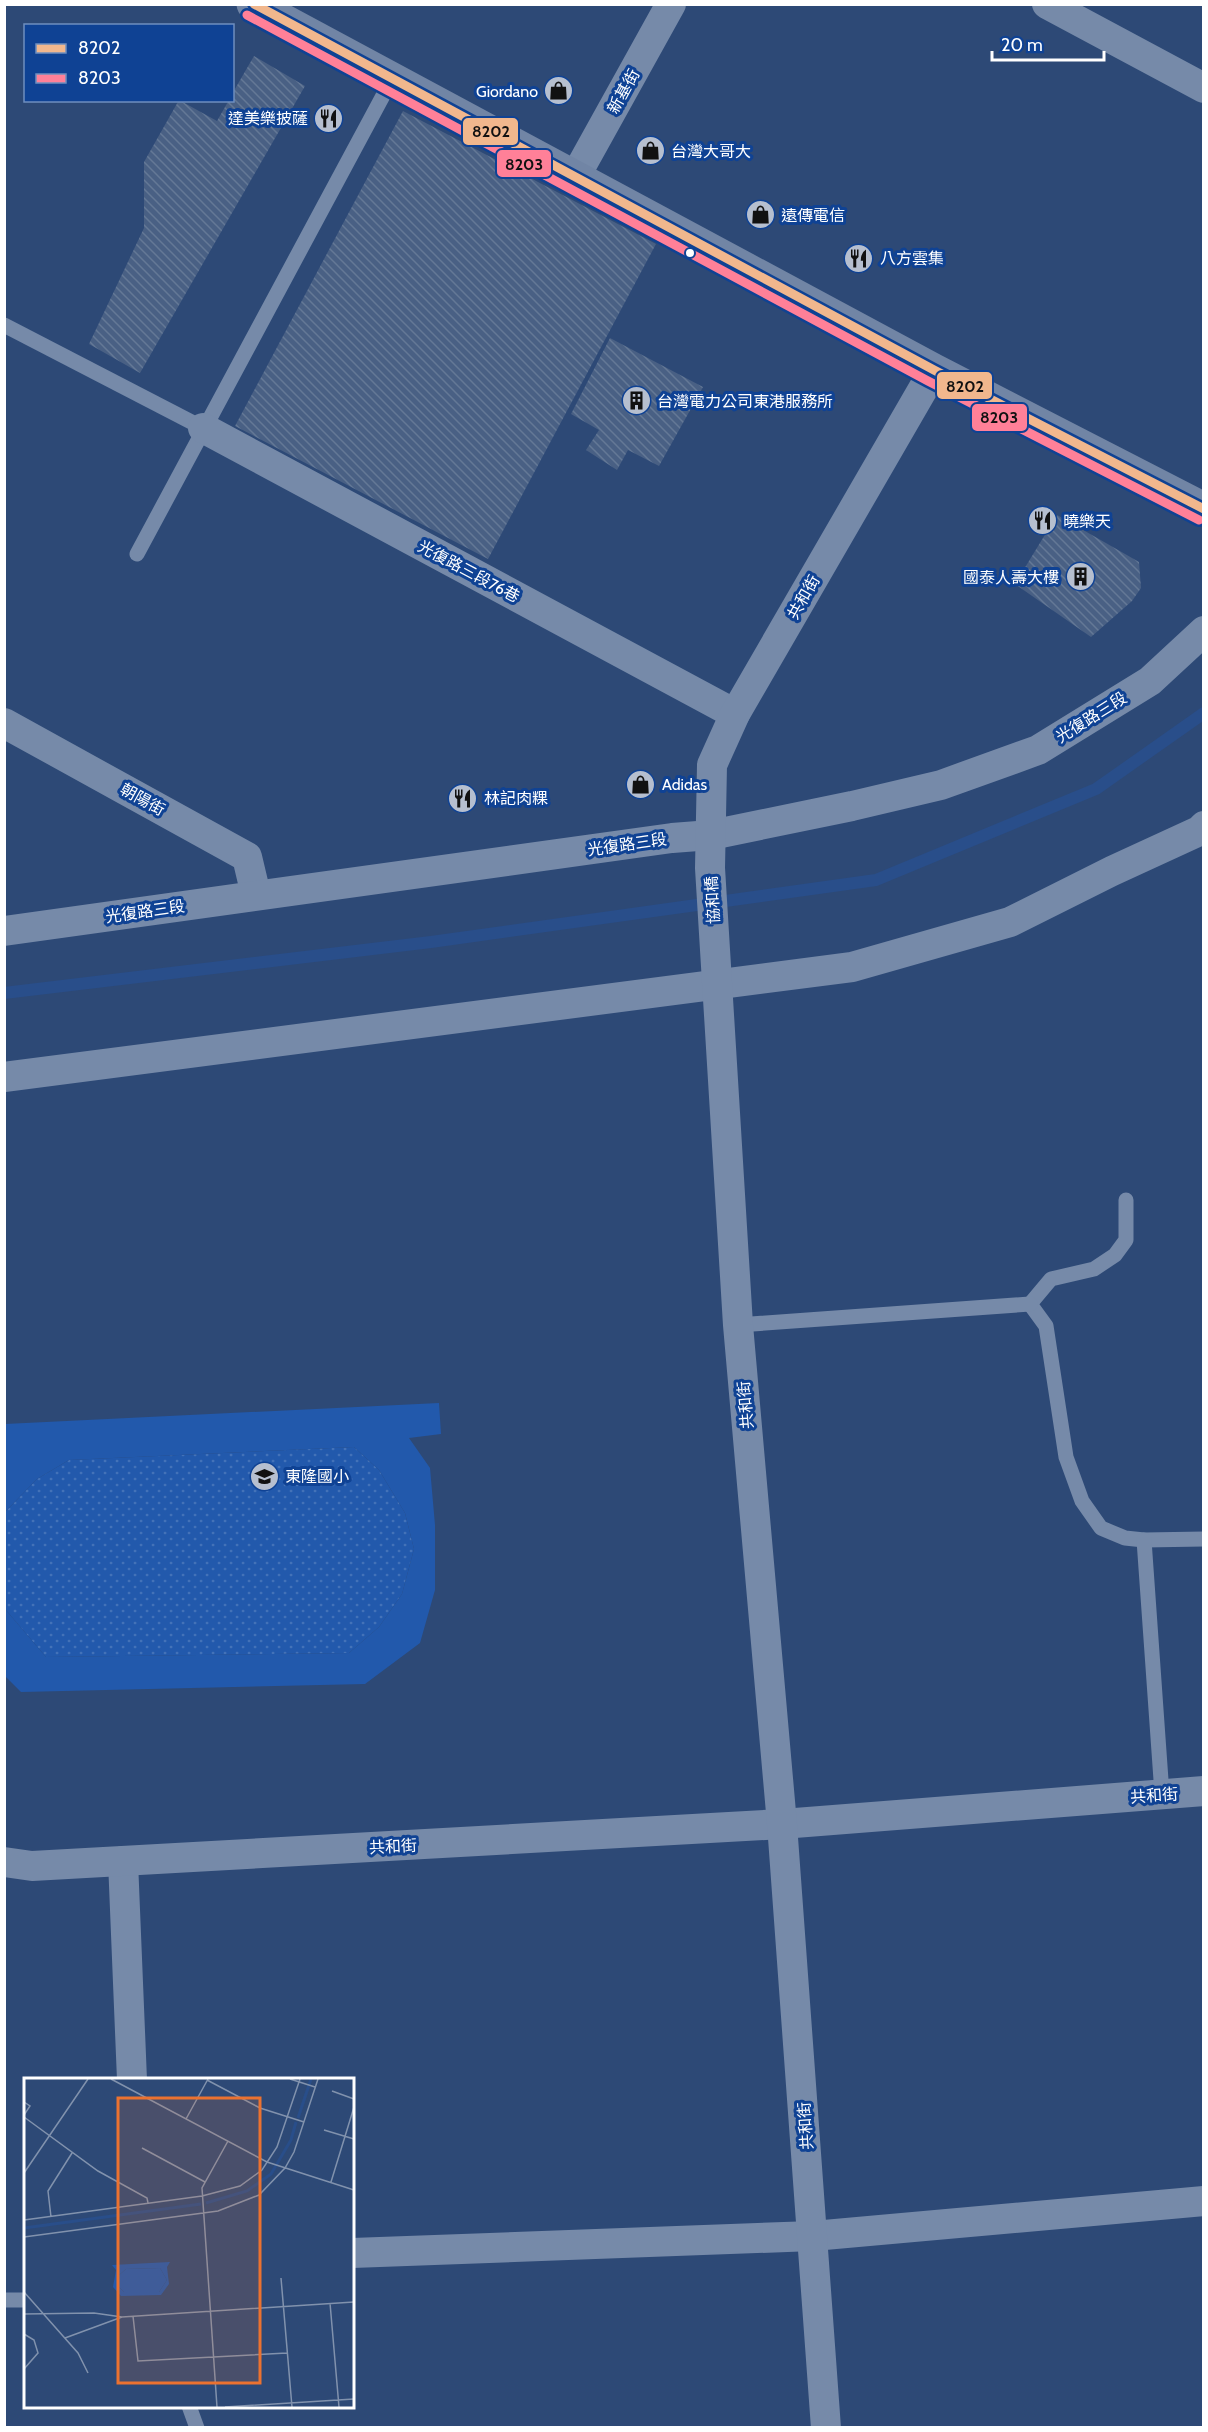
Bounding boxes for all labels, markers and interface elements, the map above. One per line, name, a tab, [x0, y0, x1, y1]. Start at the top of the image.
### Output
legend	[24, 24, 234, 102]
scale bar	[992, 24, 1104, 62]
text: 20 m	[1001, 34, 1043, 56]
text: 8202	[78, 37, 120, 59]
street label: 新基街	[603, 66, 643, 117]
text: 8203	[78, 67, 121, 89]
shop icon: Giordano	[543, 75, 575, 107]
place label: Giordano	[476, 82, 538, 101]
restaurant icon: 達美樂披薩	[313, 102, 345, 134]
place label: 達美樂披薩	[228, 109, 308, 128]
line badge: 8202	[462, 117, 519, 146]
text: 8202	[472, 122, 510, 141]
shop icon: 台灣大哥大	[634, 135, 666, 167]
place label: 台灣大哥大	[671, 142, 751, 161]
line badge: 8203	[496, 149, 552, 178]
text: 8203	[505, 155, 543, 174]
shop icon: 遠傳電信	[744, 199, 776, 231]
place label: 遠傳電信	[781, 206, 845, 225]
restaurant icon: 八方雲集	[843, 242, 875, 274]
unlabelled marker	[684, 247, 696, 259]
place label: 八方雲集	[880, 249, 944, 268]
line badge: 8202	[936, 371, 993, 400]
text: 8202	[946, 377, 984, 396]
building icon: 台灣電力公司東港服務所	[620, 385, 652, 417]
place label: 台灣電力公司東港服務所	[657, 392, 833, 411]
line badge: 8203	[971, 403, 1028, 432]
text: 8203	[980, 408, 1018, 427]
restaurant icon: 曉樂天	[1026, 505, 1058, 537]
place label: 曉樂天	[1063, 512, 1111, 531]
street label: 光復路三段76巷	[415, 537, 523, 606]
building icon: 國泰人壽大樓	[1064, 561, 1096, 593]
place label: 國泰人壽大樓	[963, 568, 1059, 587]
street label: 共和街	[783, 572, 824, 623]
street label: 光復路三段	[1052, 688, 1130, 747]
shop icon: Adidas	[625, 768, 657, 800]
place label: Adidas	[662, 775, 708, 794]
street label: 朝陽街	[117, 779, 168, 819]
restaurant icon: 林記肉粿	[447, 782, 479, 814]
place label: 林記肉粿	[484, 789, 548, 808]
street label: 光復路三段	[586, 830, 668, 859]
street label: 協和橋	[702, 876, 723, 924]
street label: 光復路三段	[104, 897, 186, 926]
street label: 共和街	[734, 1380, 757, 1430]
school or university icon: 東隆國小	[248, 1460, 280, 1492]
place label: 東隆國小	[285, 1467, 349, 1486]
street label: 共和街	[1129, 1784, 1179, 1807]
street label: 共和街	[369, 1836, 417, 1857]
inset map	[24, 2078, 354, 2408]
street label: 共和街	[794, 2101, 817, 2151]

